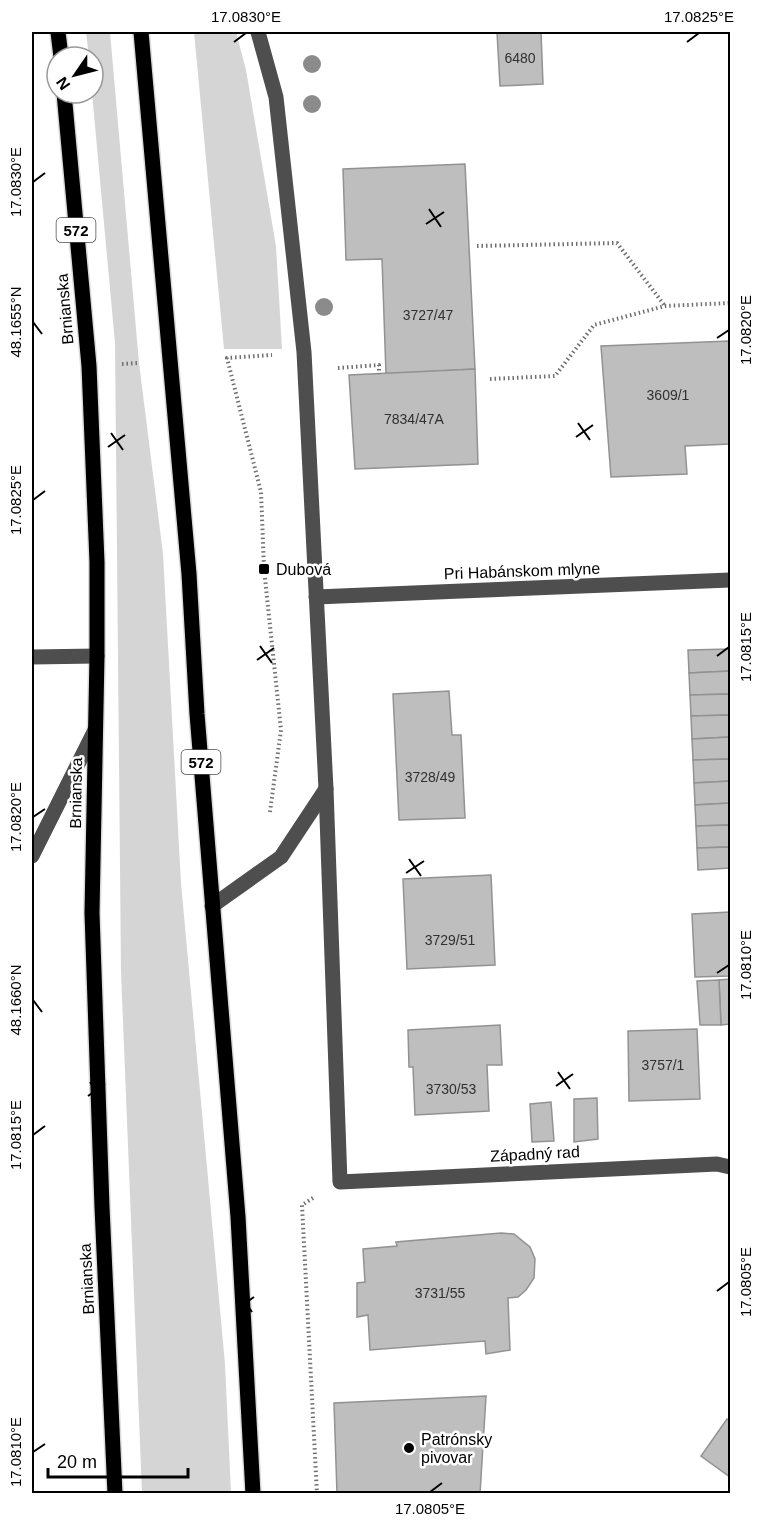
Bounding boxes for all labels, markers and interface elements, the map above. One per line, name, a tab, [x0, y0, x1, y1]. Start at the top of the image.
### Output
text: 17.0830°E	[211, 8, 281, 25]
text: 17.0825°E	[664, 8, 734, 25]
north arrow	[45, 45, 105, 105]
house number: 6480	[504, 50, 536, 66]
text: N	[53, 74, 73, 93]
text: 17.0830°E	[7, 147, 24, 217]
road number: 572	[56, 218, 96, 242]
street label: Brnianska	[53, 273, 77, 345]
text: 48.1655°N	[7, 286, 24, 358]
text: 17.0820°E	[737, 295, 754, 365]
house number: 3727/47	[403, 307, 454, 323]
house number: 3609/1	[647, 387, 690, 403]
house number: 7834/47A	[384, 411, 445, 427]
text: 17.0825°E	[7, 465, 24, 535]
street label: Pri Habánskom mlyne	[444, 560, 601, 582]
place label: Dubová	[276, 561, 331, 578]
marker: Dubová	[257, 562, 271, 576]
text: 17.0815°E	[737, 612, 754, 682]
road number: 572	[182, 750, 220, 774]
street label: Brnianska	[67, 757, 85, 829]
house number: 3728/49	[405, 769, 456, 785]
text: 17.0820°E	[7, 782, 24, 852]
text: 17.0810°E	[737, 930, 754, 1000]
house number: 3729/51	[425, 932, 476, 948]
text: 48.1660°N	[7, 964, 24, 1036]
house number: 3757/1	[642, 1057, 685, 1073]
house number: 3730/53	[426, 1081, 477, 1097]
text: 17.0815°E	[7, 1100, 24, 1170]
street label: Západný rad	[490, 1143, 580, 1165]
street label: Brnianska	[77, 1243, 97, 1315]
text: 17.0805°E	[737, 1247, 754, 1317]
house number: 3731/55	[415, 1285, 466, 1301]
text: 17.0810°E	[7, 1417, 24, 1487]
place label: Patrónsky pivovar	[421, 1431, 492, 1466]
scale bar	[48, 1441, 188, 1479]
marker: Patrónsky pivovar	[402, 1441, 416, 1455]
text: 20 m	[57, 1452, 97, 1472]
text: 17.0805°E	[395, 1500, 465, 1517]

